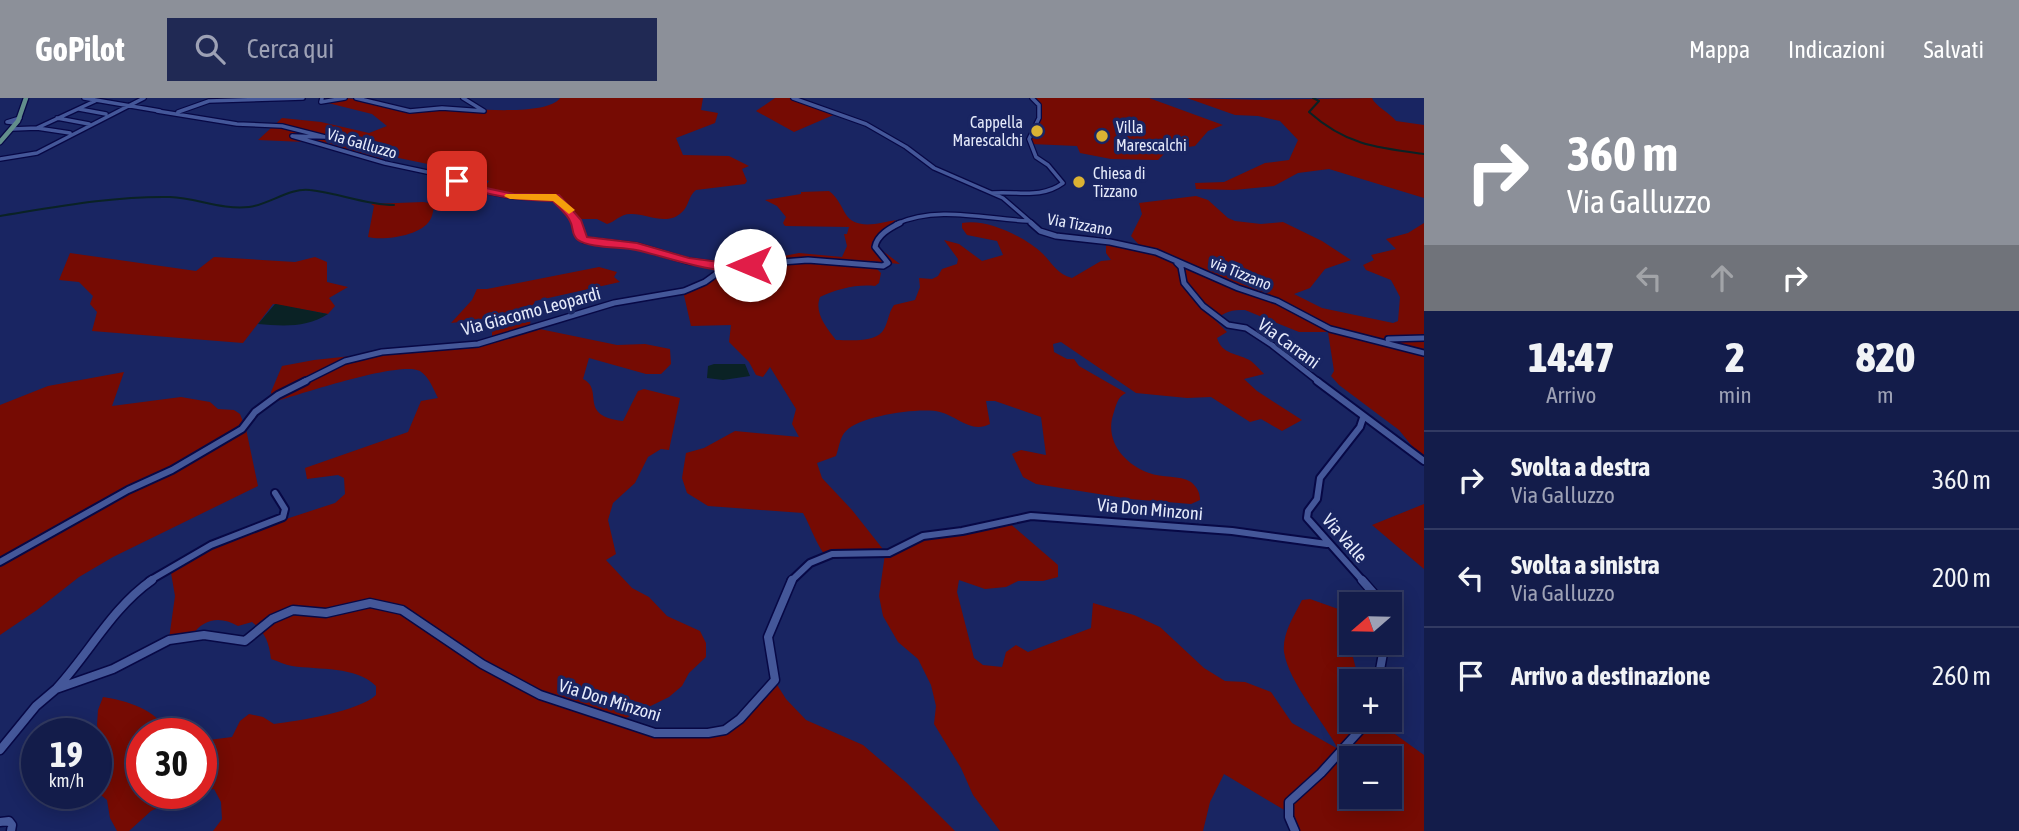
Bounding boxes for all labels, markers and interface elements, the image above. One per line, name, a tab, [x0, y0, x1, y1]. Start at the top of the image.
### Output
search box	[167, 18, 657, 81]
text: GoPilot	[35, 30, 125, 68]
icon: search	[191, 30, 229, 68]
text: Cerca qui	[247, 34, 334, 64]
text: Mappa	[1689, 36, 1750, 63]
text: Indicazioni	[1788, 36, 1885, 63]
text: Salvati	[1923, 36, 1984, 63]
place label: Cappella Marescalchi	[952, 113, 1023, 149]
place label: Villa Marescalchi	[1116, 118, 1187, 154]
marker: Cappella Marescalchi	[1029, 123, 1045, 139]
street label: Via Galluzzo	[325, 124, 399, 162]
text: 360 m	[1567, 125, 1678, 181]
icon: right	[1452, 126, 1543, 217]
marker: Villa Marescalchi	[1094, 128, 1110, 144]
pin	[427, 151, 487, 211]
icon: arrive	[438, 162, 476, 200]
place label: Chiesa di Tizzano	[1093, 164, 1145, 200]
marker: Chiesa di Tizzano	[1071, 174, 1087, 190]
text: Via Galluzzo	[1567, 183, 1711, 220]
street label: Via Tizzano	[1046, 209, 1114, 239]
position arrow	[713, 228, 787, 302]
street label: via Tizzano	[1208, 253, 1274, 293]
icon: left	[1630, 259, 1668, 297]
icon: ahead	[1703, 259, 1741, 297]
icon: right	[1776, 259, 1814, 297]
street label: Via Giacomo Leopardi	[459, 282, 603, 340]
street label: Via Carrani	[1254, 313, 1324, 373]
text: 14:47	[1528, 333, 1615, 381]
text: 2	[1725, 333, 1745, 381]
text: 820	[1856, 333, 1915, 381]
text: Arrivo	[1546, 382, 1596, 408]
text: min	[1719, 382, 1752, 408]
text: m	[1877, 382, 1894, 408]
text: Svolta a destra	[1511, 452, 1650, 482]
icon: right	[1452, 461, 1490, 499]
text: 360 m	[1932, 465, 1991, 495]
text: Via Galluzzo	[1511, 482, 1615, 508]
street label: Via Don Minzoni	[1096, 494, 1204, 524]
street label: Via Valle	[1318, 509, 1372, 567]
text: Svolta a sinistra	[1511, 550, 1660, 580]
icon: left	[1452, 559, 1490, 597]
text: 200 m	[1932, 563, 1991, 593]
text: Via Galluzzo	[1511, 580, 1615, 606]
north arrow	[1339, 592, 1402, 654]
map controls	[1339, 592, 1402, 809]
icon: arrive	[1452, 657, 1490, 695]
text: Arrivo a destinazione	[1511, 661, 1710, 691]
text: 260 m	[1932, 661, 1991, 691]
button: +	[1339, 669, 1402, 732]
street label: Via Don Minzoni	[556, 674, 664, 726]
speed limit sign: 30	[126, 718, 217, 809]
text: 19	[50, 734, 83, 774]
button: −	[1339, 746, 1402, 809]
text: km/h	[49, 770, 84, 791]

